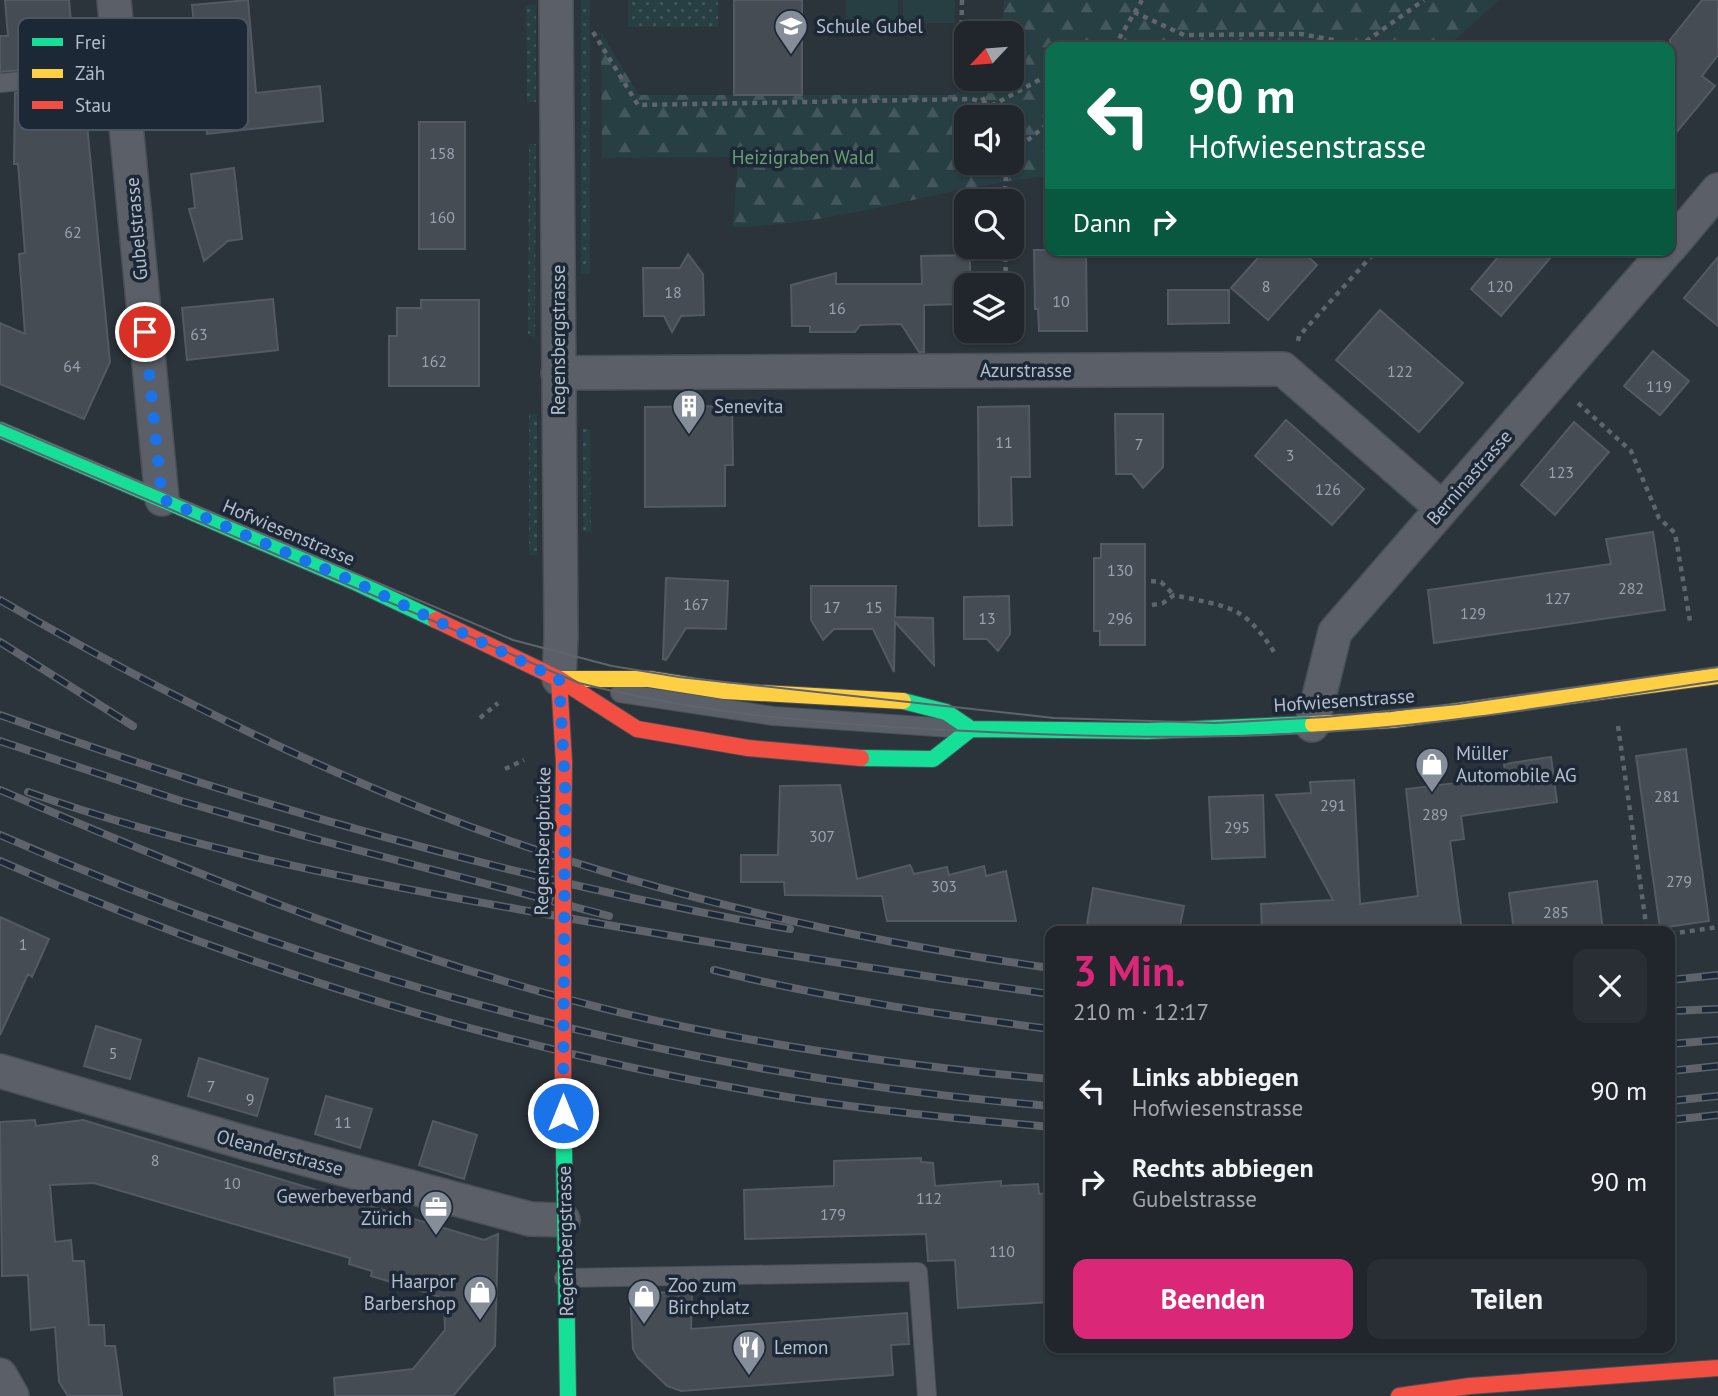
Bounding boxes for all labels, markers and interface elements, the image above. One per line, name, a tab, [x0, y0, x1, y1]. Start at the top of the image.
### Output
school or university icon: Schule Gubel	[772, 7, 810, 56]
place label: Schule Gubel	[816, 14, 923, 38]
legend	[18, 18, 248, 130]
north arrow	[954, 21, 1024, 91]
map controls	[954, 21, 1024, 343]
text: Frei	[75, 30, 106, 54]
text: Zäh	[75, 61, 105, 85]
text: 90 m	[1188, 63, 1295, 127]
icon: left	[1073, 70, 1164, 161]
text: Stau	[75, 93, 111, 117]
button: sound	[954, 105, 1024, 175]
text: Hofwiesenstrasse	[1188, 125, 1426, 167]
house number: 158	[429, 143, 455, 163]
park label: Heizigraben Wald	[732, 145, 874, 169]
street label: Gubelstrasse	[120, 176, 152, 282]
button: search	[954, 189, 1024, 259]
icon: right	[1145, 203, 1183, 241]
text: Dann	[1073, 206, 1131, 239]
house number: 160	[429, 207, 455, 227]
house number: 62	[64, 222, 82, 242]
street label: Regensbergstrasse	[546, 265, 570, 415]
button: layers	[954, 273, 1024, 343]
house number: 8	[1262, 276, 1270, 296]
house number: 120	[1487, 276, 1513, 296]
house number: 18	[664, 282, 682, 302]
house number: 10	[1052, 291, 1070, 311]
house number: 16	[828, 298, 846, 318]
pin	[115, 302, 175, 362]
icon: arrive	[126, 313, 164, 351]
house number: 63	[190, 324, 208, 344]
house number: 162	[421, 351, 447, 371]
house number: 64	[63, 356, 81, 376]
street label: Azurstrasse	[980, 358, 1072, 382]
house number: 122	[1387, 361, 1413, 381]
house number: 119	[1646, 376, 1672, 396]
building icon: Senevita	[670, 387, 708, 436]
place label: Senevita	[714, 394, 783, 418]
street label: Berninastrasse	[1421, 424, 1517, 530]
house number: 11	[995, 432, 1013, 452]
house number: 7	[1135, 434, 1143, 454]
house number: 3	[1286, 445, 1294, 465]
house number: 123	[1548, 462, 1574, 482]
house number: 126	[1315, 479, 1341, 499]
street label: Hofwiesenstrasse	[219, 493, 359, 571]
house number: 130	[1107, 560, 1133, 580]
house number: 282	[1618, 578, 1644, 598]
house number: 127	[1545, 588, 1571, 608]
house number: 167	[683, 594, 709, 614]
house number: 17	[823, 597, 841, 617]
house number: 15	[865, 597, 883, 617]
house number: 129	[1460, 603, 1486, 623]
house number: 13	[978, 608, 996, 628]
house number: 296	[1107, 608, 1133, 628]
street label: Hofwiesenstrasse	[1273, 683, 1415, 717]
place label: Müller Automobile AG	[1456, 741, 1577, 787]
shop icon: Müller Automobile AG	[1413, 745, 1451, 794]
street label: Regensbergbrücke	[529, 766, 555, 916]
house number: 281	[1654, 786, 1680, 806]
house number: 291	[1320, 795, 1346, 815]
house number: 289	[1422, 804, 1448, 824]
house number: 295	[1224, 817, 1250, 837]
house number: 307	[809, 826, 835, 846]
house number: 279	[1666, 871, 1692, 891]
house number: 303	[931, 876, 957, 896]
house number: 285	[1543, 902, 1569, 922]
house number: 1	[19, 934, 27, 954]
text: 3 Min.	[1073, 943, 1186, 998]
button: close	[1573, 949, 1647, 1023]
text: 210 m · 12:17	[1073, 997, 1209, 1026]
house number: 5	[109, 1043, 117, 1063]
text: Links abbiegen	[1132, 1060, 1299, 1093]
icon: left	[1073, 1072, 1111, 1110]
text: 90 m	[1591, 1074, 1647, 1107]
house number: 7	[207, 1076, 215, 1096]
position arrow	[526, 1076, 600, 1150]
house number: 9	[246, 1089, 254, 1109]
text: Hofwiesenstrasse	[1132, 1093, 1303, 1122]
house number: 11	[334, 1112, 352, 1132]
street label: Oleanderstrasse	[214, 1124, 346, 1180]
house number: 8	[151, 1150, 159, 1170]
text: Rechts abbiegen	[1132, 1151, 1314, 1184]
icon: right	[1073, 1163, 1111, 1201]
street label: Regensbergstrasse	[552, 1165, 578, 1317]
text: 90 m	[1591, 1165, 1647, 1198]
house number: 10	[223, 1173, 241, 1193]
place label: Gewerbeverband Zürich	[276, 1184, 412, 1230]
text: Gubelstrasse	[1132, 1184, 1257, 1213]
office icon: Gewerbeverband Zürich	[417, 1188, 455, 1237]
house number: 112	[916, 1188, 942, 1208]
house number: 179	[820, 1204, 846, 1224]
house number: 110	[989, 1241, 1015, 1261]
button: Beenden	[1073, 1259, 1353, 1339]
button: Teilen	[1367, 1259, 1647, 1339]
place label: Haarpor Barbershop	[364, 1269, 457, 1315]
shop icon: Haarpor Barbershop	[461, 1273, 499, 1322]
place label: Zoo zum Birchplatz	[668, 1273, 750, 1319]
shop icon: Zoo zum Birchplatz	[625, 1277, 663, 1326]
restaurant icon: Lemon	[730, 1328, 768, 1377]
place label: Lemon	[774, 1335, 828, 1359]

